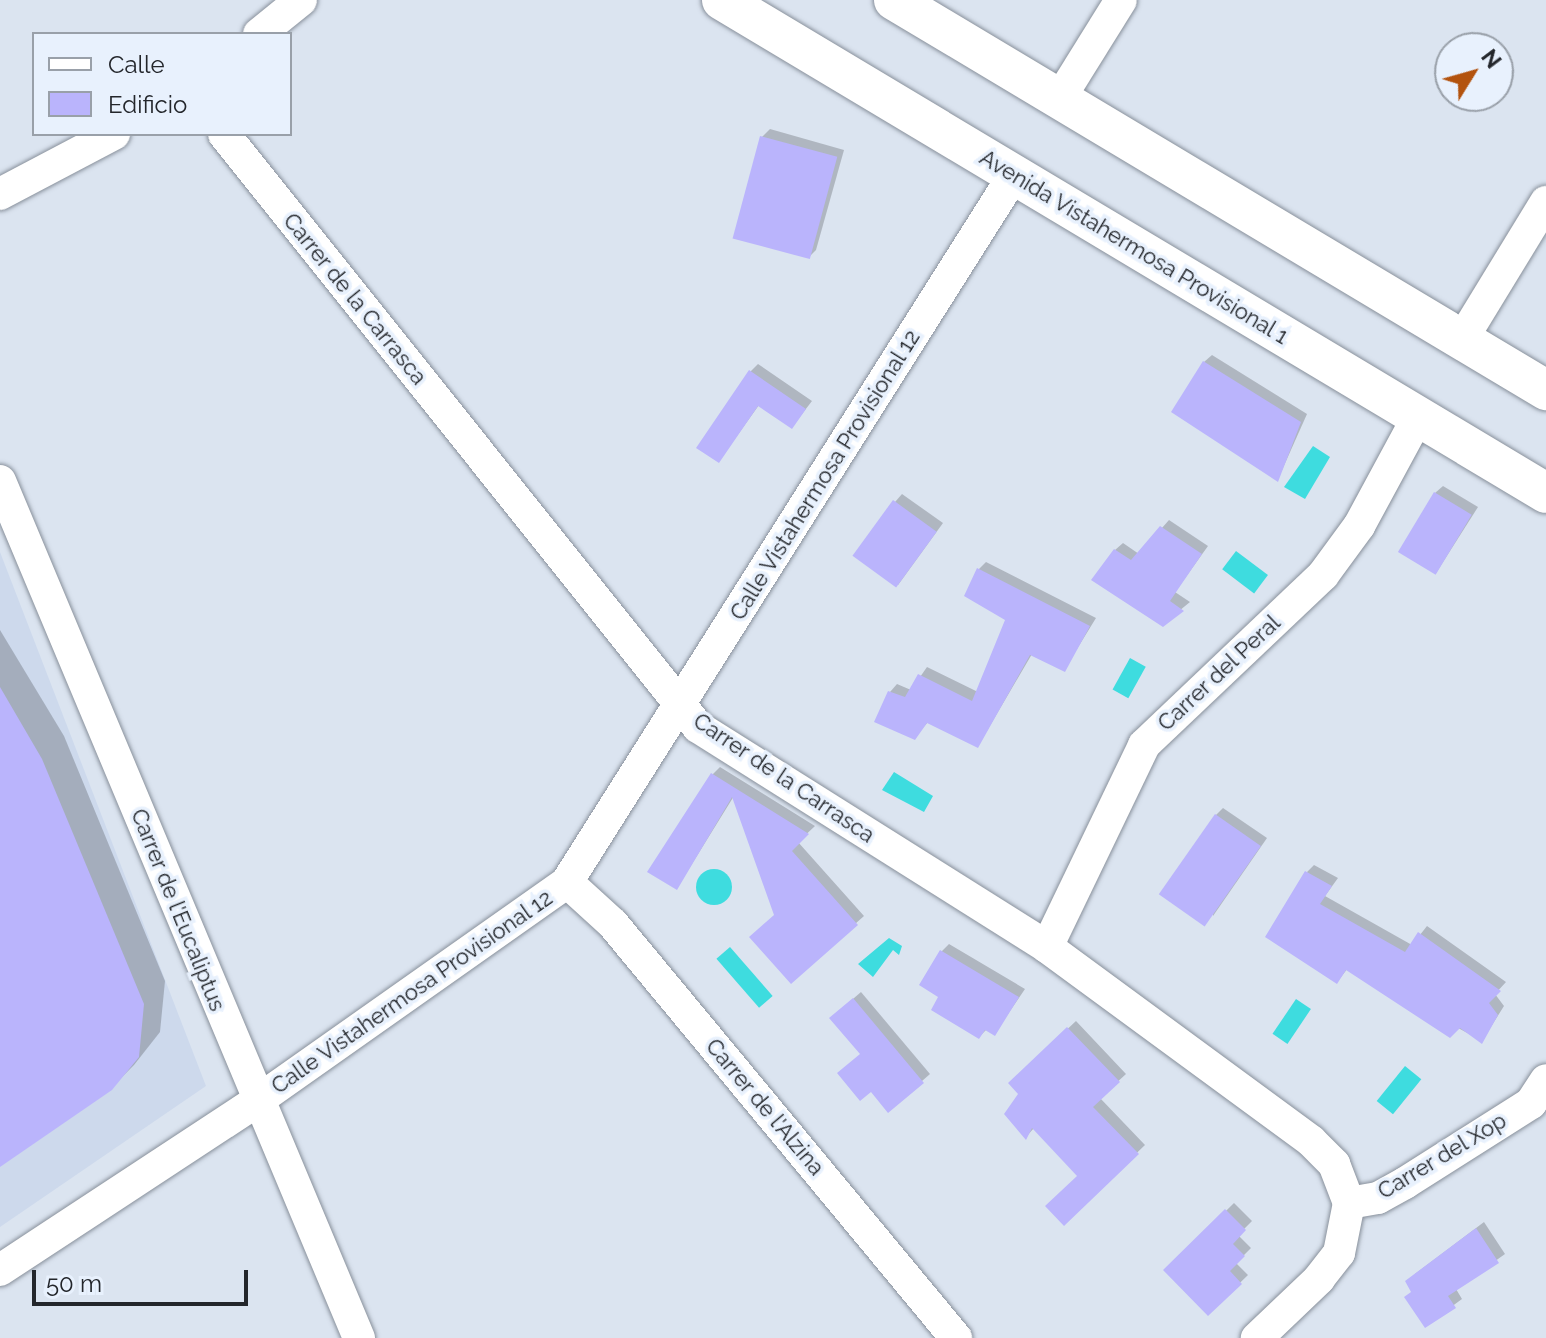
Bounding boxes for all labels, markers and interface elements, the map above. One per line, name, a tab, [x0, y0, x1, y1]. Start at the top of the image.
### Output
legend	[32, 32, 292, 136]
north arrow	[1434, 32, 1514, 112]
text: N	[1476, 44, 1507, 73]
text: Calle	[108, 50, 165, 79]
text: Edificio	[108, 90, 187, 119]
street label: Avenida Vistahermosa Provisional 1	[974, 144, 1294, 350]
street label: Carrer de la Carrasca	[278, 208, 432, 390]
street label: Calle Vistahermosa Provisional 12	[724, 325, 926, 625]
street label: Carrer del Peral	[1152, 609, 1286, 737]
street label: Carrer de la Carrasca	[688, 707, 880, 849]
street label: Carrer de l'Eucaliptus	[125, 805, 231, 1015]
street label: Calle Vistahermosa Provisional 12	[266, 884, 558, 1100]
street label: Carrer de l'Alzina	[700, 1033, 830, 1181]
street label: Carrer del Xop	[1372, 1107, 1512, 1205]
scale bar	[36, 1254, 252, 1304]
text: 50 m	[46, 1269, 102, 1298]

